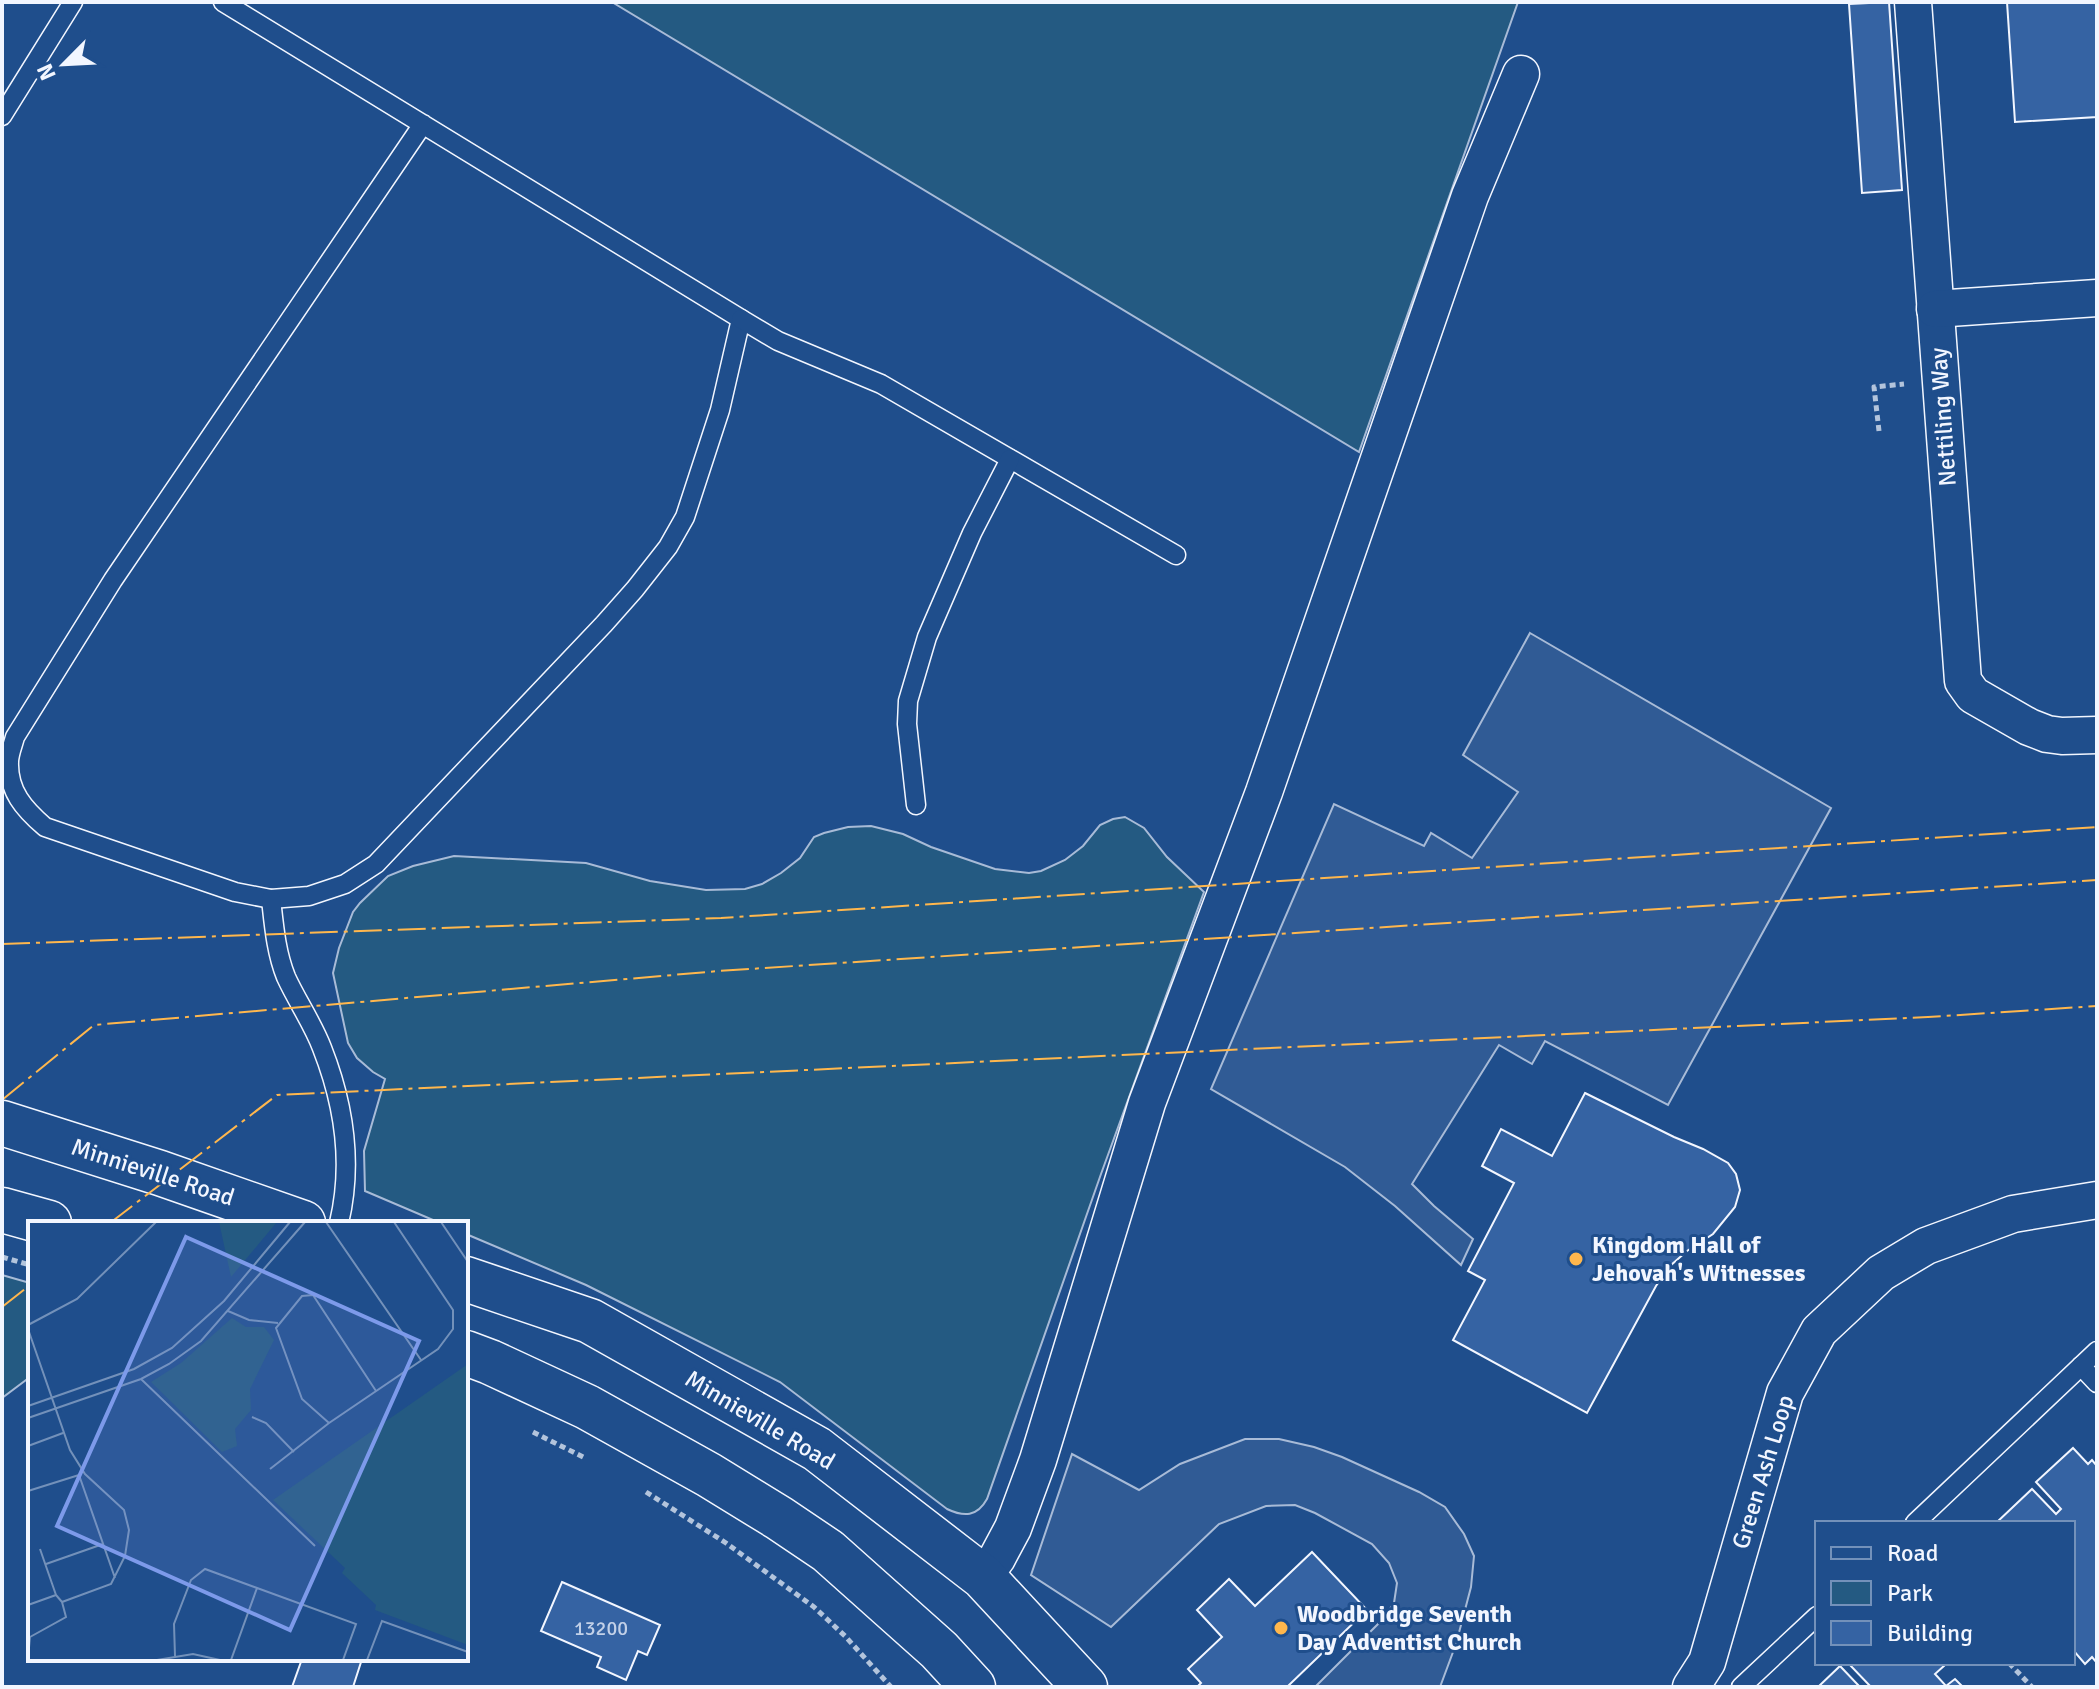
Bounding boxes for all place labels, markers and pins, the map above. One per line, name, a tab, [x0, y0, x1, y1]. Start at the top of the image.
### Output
place label: Kingdom Hall of Jehovah's Witnesses	[1592, 1230, 1806, 1288]
marker: Kingdom Hall of Jehovah's Witnesses	[1567, 1250, 1585, 1268]
place label: Woodbridge Seventh Day Adventist Church	[1297, 1599, 1522, 1657]
marker: Woodbridge Seventh Day Adventist Church	[1272, 1619, 1290, 1637]

